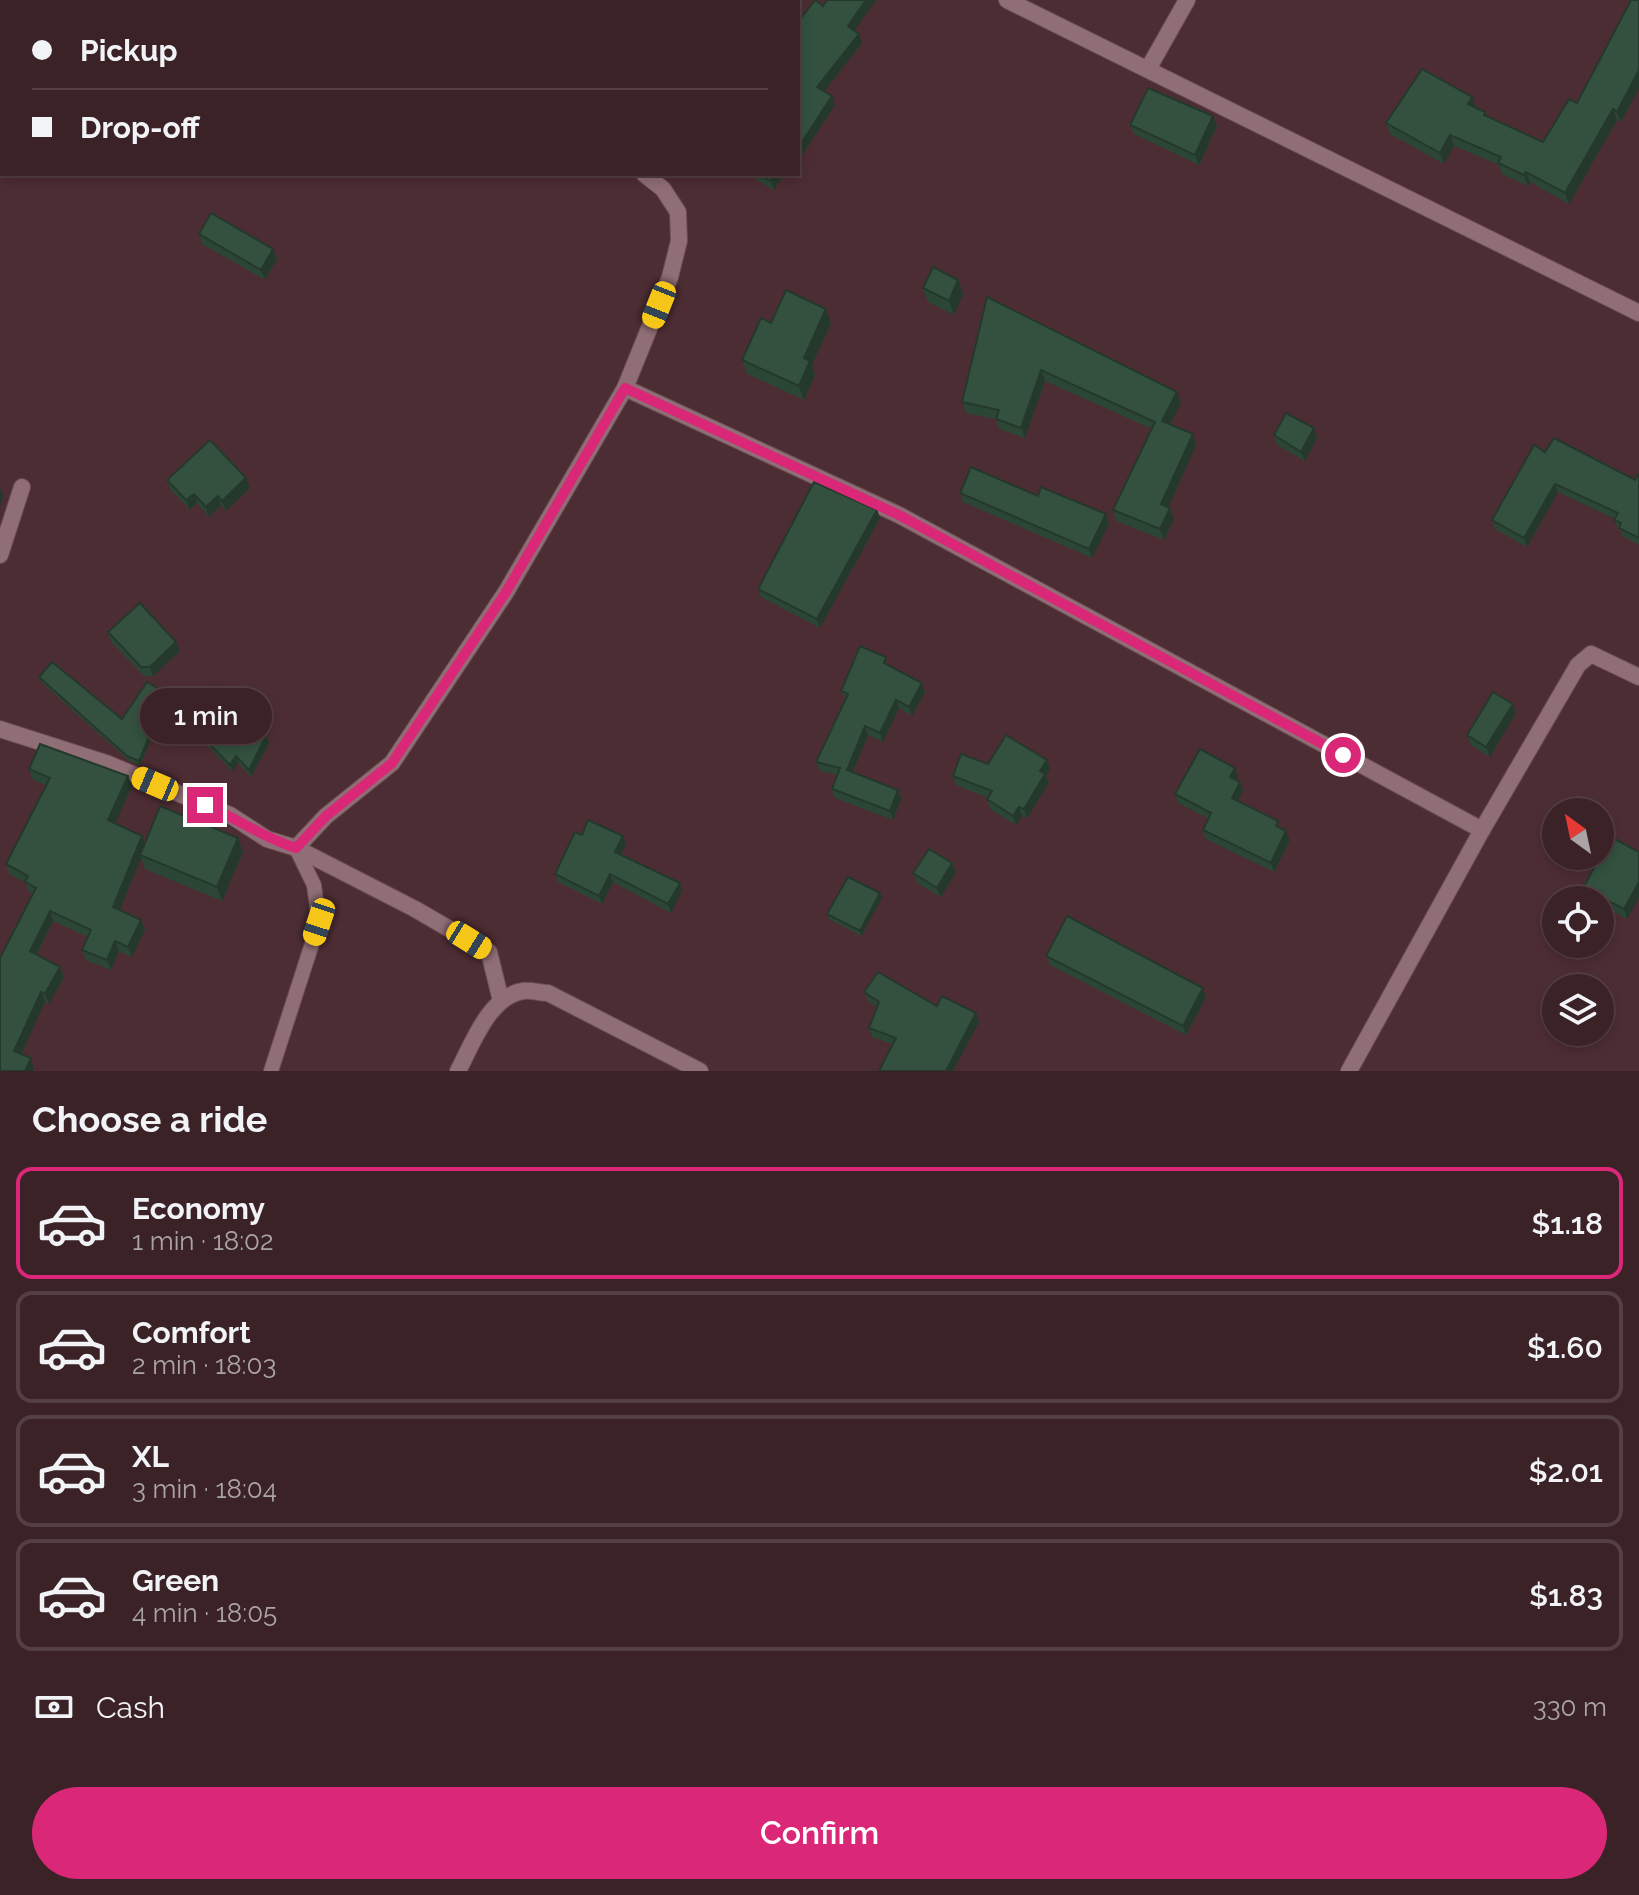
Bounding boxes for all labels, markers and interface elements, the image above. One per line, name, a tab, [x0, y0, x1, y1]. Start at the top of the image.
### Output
text: Pickup	[80, 33, 178, 68]
text: Drop-off	[80, 110, 200, 145]
car	[639, 278, 679, 332]
callout: 1 min	[139, 689, 271, 745]
text: 1 min	[174, 701, 238, 731]
route start	[1325, 737, 1361, 773]
car	[128, 764, 182, 804]
route end	[187, 787, 223, 823]
north arrow	[1542, 798, 1614, 870]
map controls	[1542, 798, 1614, 1046]
button: locate	[1542, 886, 1614, 958]
car	[300, 895, 338, 949]
car	[442, 917, 496, 963]
button: layers	[1542, 974, 1614, 1046]
text: Choose a ride	[32, 1098, 267, 1140]
icon: car	[36, 1187, 108, 1259]
text: Economy	[132, 1191, 265, 1226]
text: $1.18	[1531, 1206, 1603, 1241]
text: 1 min · 18:02	[132, 1226, 274, 1256]
icon: car	[36, 1311, 108, 1383]
text: Comfort	[132, 1315, 251, 1350]
text: $1.60	[1527, 1330, 1603, 1365]
text: 2 min · 18:03	[132, 1350, 276, 1380]
icon: car	[36, 1435, 108, 1507]
text: XL	[132, 1439, 169, 1474]
text: $2.01	[1529, 1454, 1603, 1489]
text: 3 min · 18:04	[132, 1474, 277, 1504]
icon: car	[36, 1559, 108, 1631]
text: Green	[132, 1563, 219, 1598]
text: $1.83	[1529, 1578, 1603, 1613]
text: 4 min · 18:05	[132, 1598, 277, 1628]
icon: cash	[32, 1685, 76, 1729]
text: Cash	[96, 1690, 165, 1725]
text: 330 m	[1533, 1692, 1607, 1722]
button: Confirm	[32, 1787, 1607, 1879]

